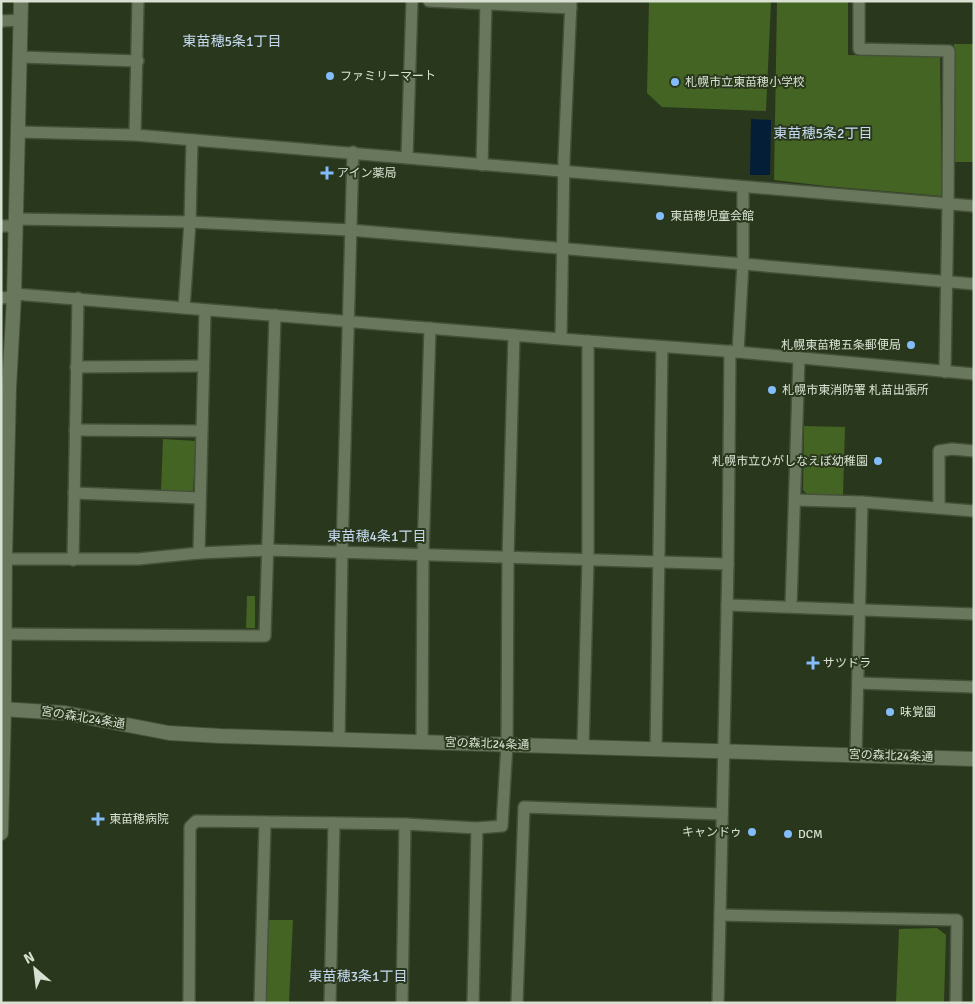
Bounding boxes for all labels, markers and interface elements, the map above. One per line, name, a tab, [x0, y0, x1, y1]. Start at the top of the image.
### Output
district label: 東苗穂5条1丁目	[182, 33, 282, 50]
place label: ファミリーマート	[340, 69, 436, 84]
marker: ファミリーマート	[324, 70, 336, 82]
place label: 札幌市立東苗穂小学校	[685, 75, 805, 90]
marker: 札幌市立東苗穂小学校	[669, 76, 681, 88]
district label: 東苗穂5条2丁目	[773, 125, 873, 142]
place label: アイン薬局	[337, 166, 396, 181]
marker: アイン薬局	[321, 167, 333, 179]
place label: 東苗穂児童会館	[670, 209, 754, 224]
marker: 東苗穂児童会館	[654, 210, 666, 222]
place label: 札幌東苗穂五条郵便局	[781, 338, 901, 353]
marker: 札幌東苗穂五条郵便局	[905, 339, 917, 351]
place label: 札幌市東消防署 札苗出張所	[782, 383, 929, 398]
marker: 札幌市東消防署 札苗出張所	[766, 384, 778, 396]
place label: 札幌市立ひがしなえぼ幼稚園	[712, 454, 868, 469]
marker: 札幌市立ひがしなえぼ幼稚園	[872, 455, 884, 467]
district label: 東苗穂4条1丁目	[327, 528, 427, 545]
place label: サツドラ	[823, 656, 871, 671]
marker: サツドラ	[807, 657, 819, 669]
street label: 宮の森北24条通	[40, 704, 126, 732]
place label: 味覚園	[900, 705, 936, 720]
marker: 味覚園	[884, 706, 896, 718]
street label: 宮の森北24条通	[444, 735, 530, 753]
street label: 宮の森北24条通	[848, 747, 934, 765]
marker: 東苗穂病院	[91, 812, 105, 826]
place label: 東苗穂病院	[109, 812, 169, 827]
place label: キャンドゥ	[682, 825, 742, 840]
marker: キャンドゥ	[746, 826, 758, 838]
place label: DCM	[798, 827, 823, 842]
marker: DCM	[782, 828, 794, 840]
north arrow	[10, 944, 60, 994]
text: N	[21, 948, 37, 968]
district label: 東苗穂3条1丁目	[308, 968, 408, 985]

